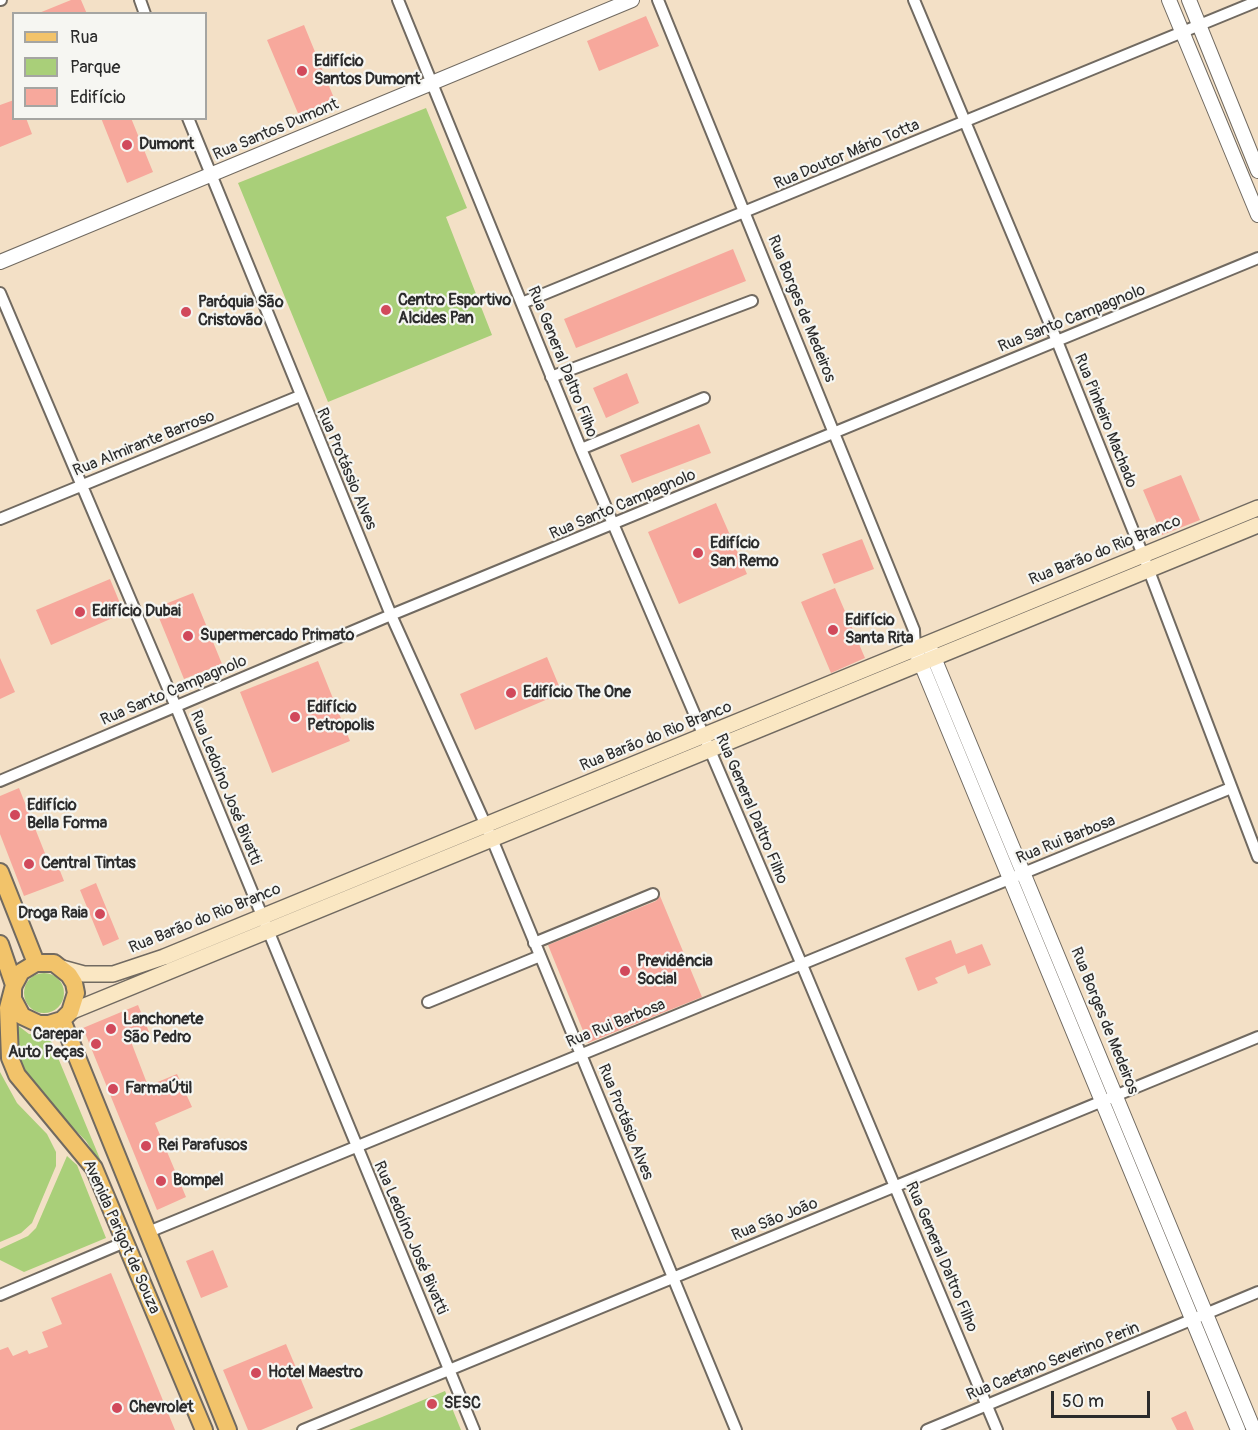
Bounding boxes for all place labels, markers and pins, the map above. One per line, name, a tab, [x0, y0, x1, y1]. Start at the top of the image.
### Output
place label: Edifício Santos Dumont	[314, 52, 420, 90]
marker: Edifício Santos Dumont	[295, 64, 309, 78]
place label: Dumont	[139, 135, 194, 155]
marker: Dumont	[120, 138, 134, 152]
place label: Centro Esportivo Alcides Pan	[398, 291, 511, 329]
place label: Paróquia São Cristovão	[198, 293, 284, 331]
marker: Centro Esportivo Alcides Pan	[379, 303, 393, 317]
marker: Paróquia São Cristovão	[179, 305, 193, 319]
place label: Edifício San Remo	[710, 534, 779, 572]
marker: Edifício San Remo	[691, 546, 705, 560]
place label: Edifício Dubai	[92, 602, 181, 622]
marker: Edifício Dubai	[73, 605, 87, 619]
place label: Edifício Santa Rita	[845, 611, 914, 649]
marker: Edifício Santa Rita	[826, 623, 840, 637]
place label: Supermercado Primato	[200, 626, 354, 646]
marker: Supermercado Primato	[181, 629, 195, 643]
place label: Edifício The One	[523, 683, 631, 703]
marker: Edifício The One	[504, 686, 518, 700]
place label: Edifício Petropolis	[307, 698, 374, 736]
marker: Edifício Petropolis	[288, 710, 302, 724]
place label: Edifício Bella Forma	[27, 796, 107, 834]
marker: Edifício Bella Forma	[8, 808, 22, 822]
place label: Central Tintas	[41, 854, 136, 874]
marker: Central Tintas	[22, 857, 36, 871]
place label: Droga Raia	[18, 904, 88, 924]
marker: Droga Raia	[93, 907, 107, 921]
place label: Previdência Social	[637, 952, 713, 990]
marker: Previdência Social	[618, 964, 632, 978]
place label: Lanchonete São Pedro	[123, 1010, 203, 1048]
marker: Lanchonete São Pedro	[104, 1022, 118, 1036]
place label: Carepar Auto Peças	[8, 1025, 84, 1063]
marker: Carepar Auto Peças	[89, 1037, 103, 1051]
place label: FarmaÚtil	[125, 1079, 192, 1099]
marker: FarmaÚtil	[106, 1082, 120, 1096]
place label: Rei Parafusos	[158, 1136, 247, 1156]
marker: Rei Parafusos	[139, 1139, 153, 1153]
place label: Bompel	[173, 1171, 224, 1191]
marker: Bompel	[154, 1174, 168, 1188]
place label: Hotel Maestro	[268, 1363, 363, 1383]
marker: Hotel Maestro	[249, 1366, 263, 1380]
place label: SESC	[444, 1394, 481, 1414]
marker: SESC	[425, 1397, 439, 1411]
place label: Chevrolet	[129, 1398, 194, 1418]
marker: Chevrolet	[110, 1401, 124, 1415]

